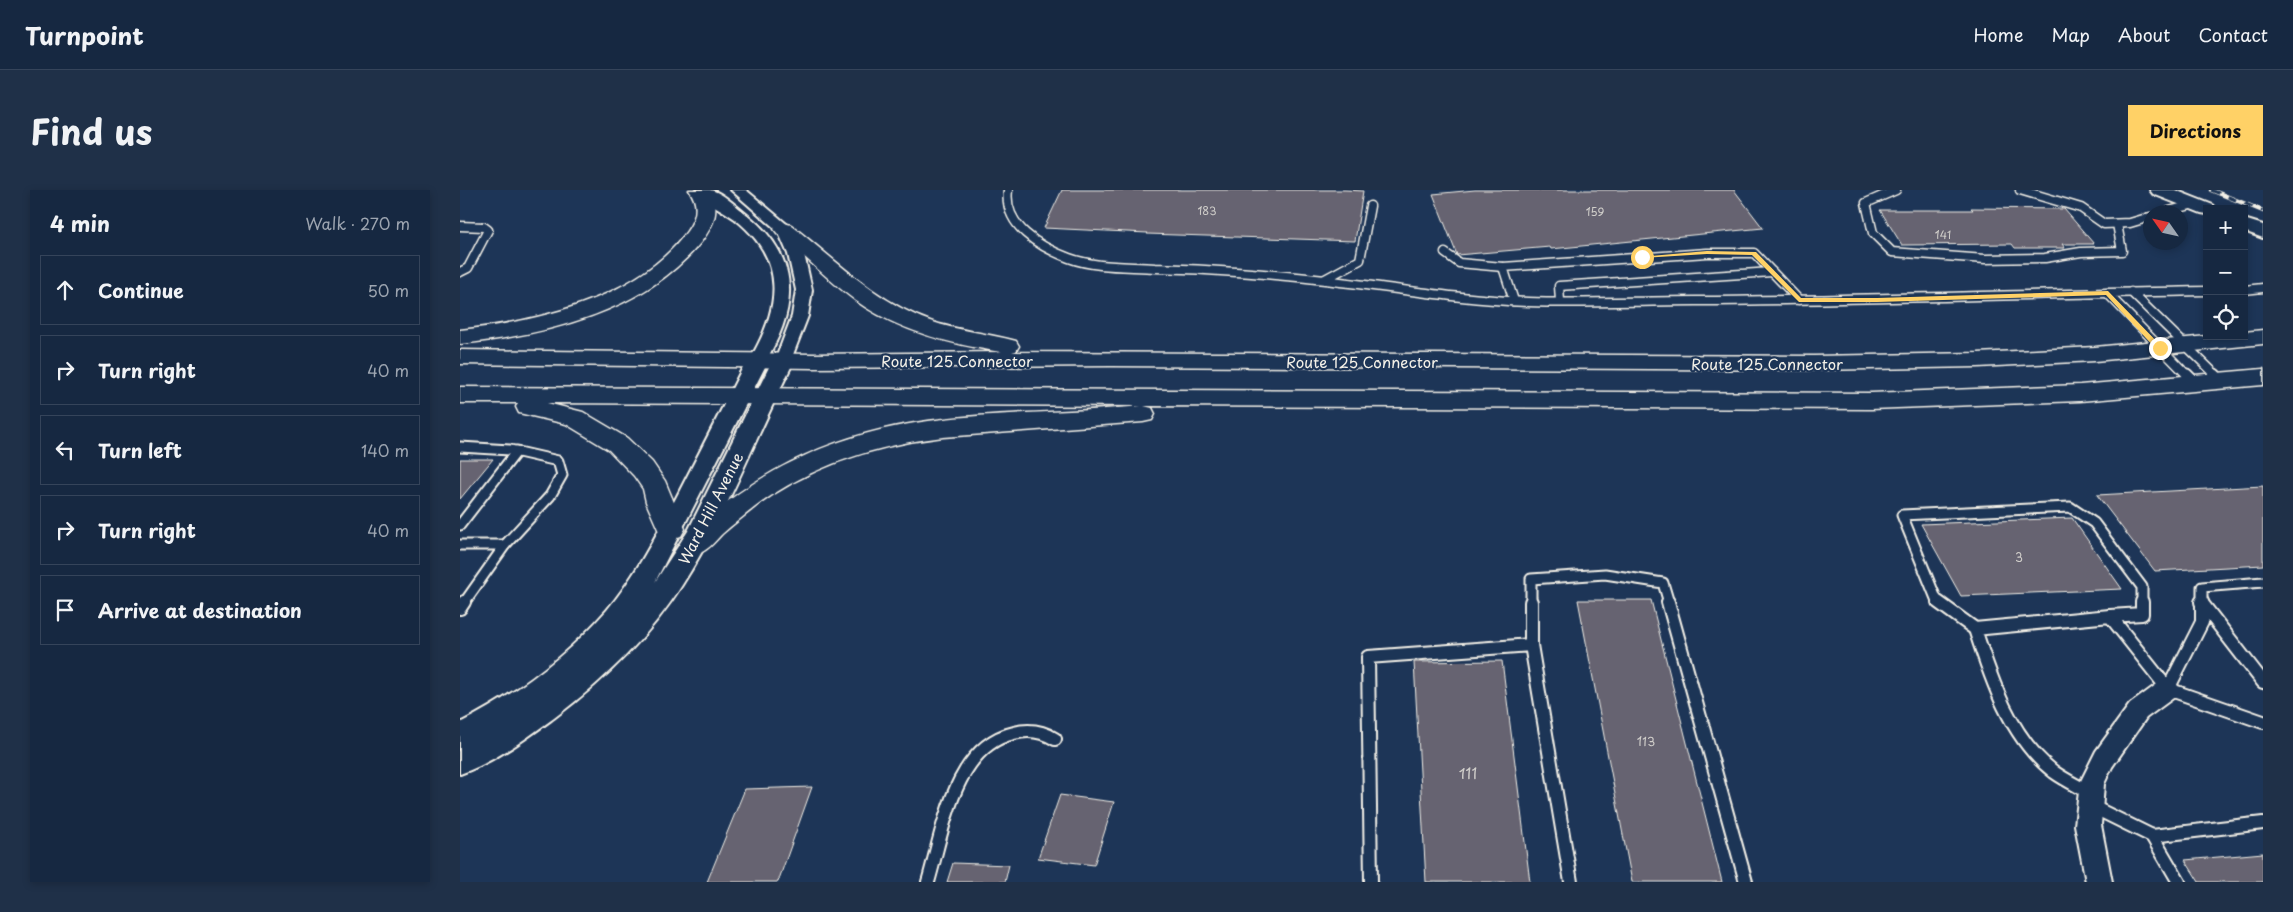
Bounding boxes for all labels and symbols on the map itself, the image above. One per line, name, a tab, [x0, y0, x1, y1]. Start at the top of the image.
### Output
house number: 183	[1197, 202, 1217, 219]
house number: 159	[1586, 203, 1604, 220]
north arrow	[2143, 205, 2188, 250]
house number: 141	[1935, 226, 1951, 243]
route start	[1631, 246, 1654, 269]
route end	[2149, 337, 2172, 360]
street label: Route 125 Connector	[881, 349, 1033, 372]
street label: Route 125 Connector	[1286, 350, 1438, 373]
street label: Route 125 Connector	[1691, 352, 1843, 375]
street label: Ward Hill Avenue	[672, 448, 748, 568]
house number: 3	[2015, 548, 2023, 566]
house number: 113	[1637, 732, 1655, 750]
house number: 111	[1459, 761, 1477, 784]

